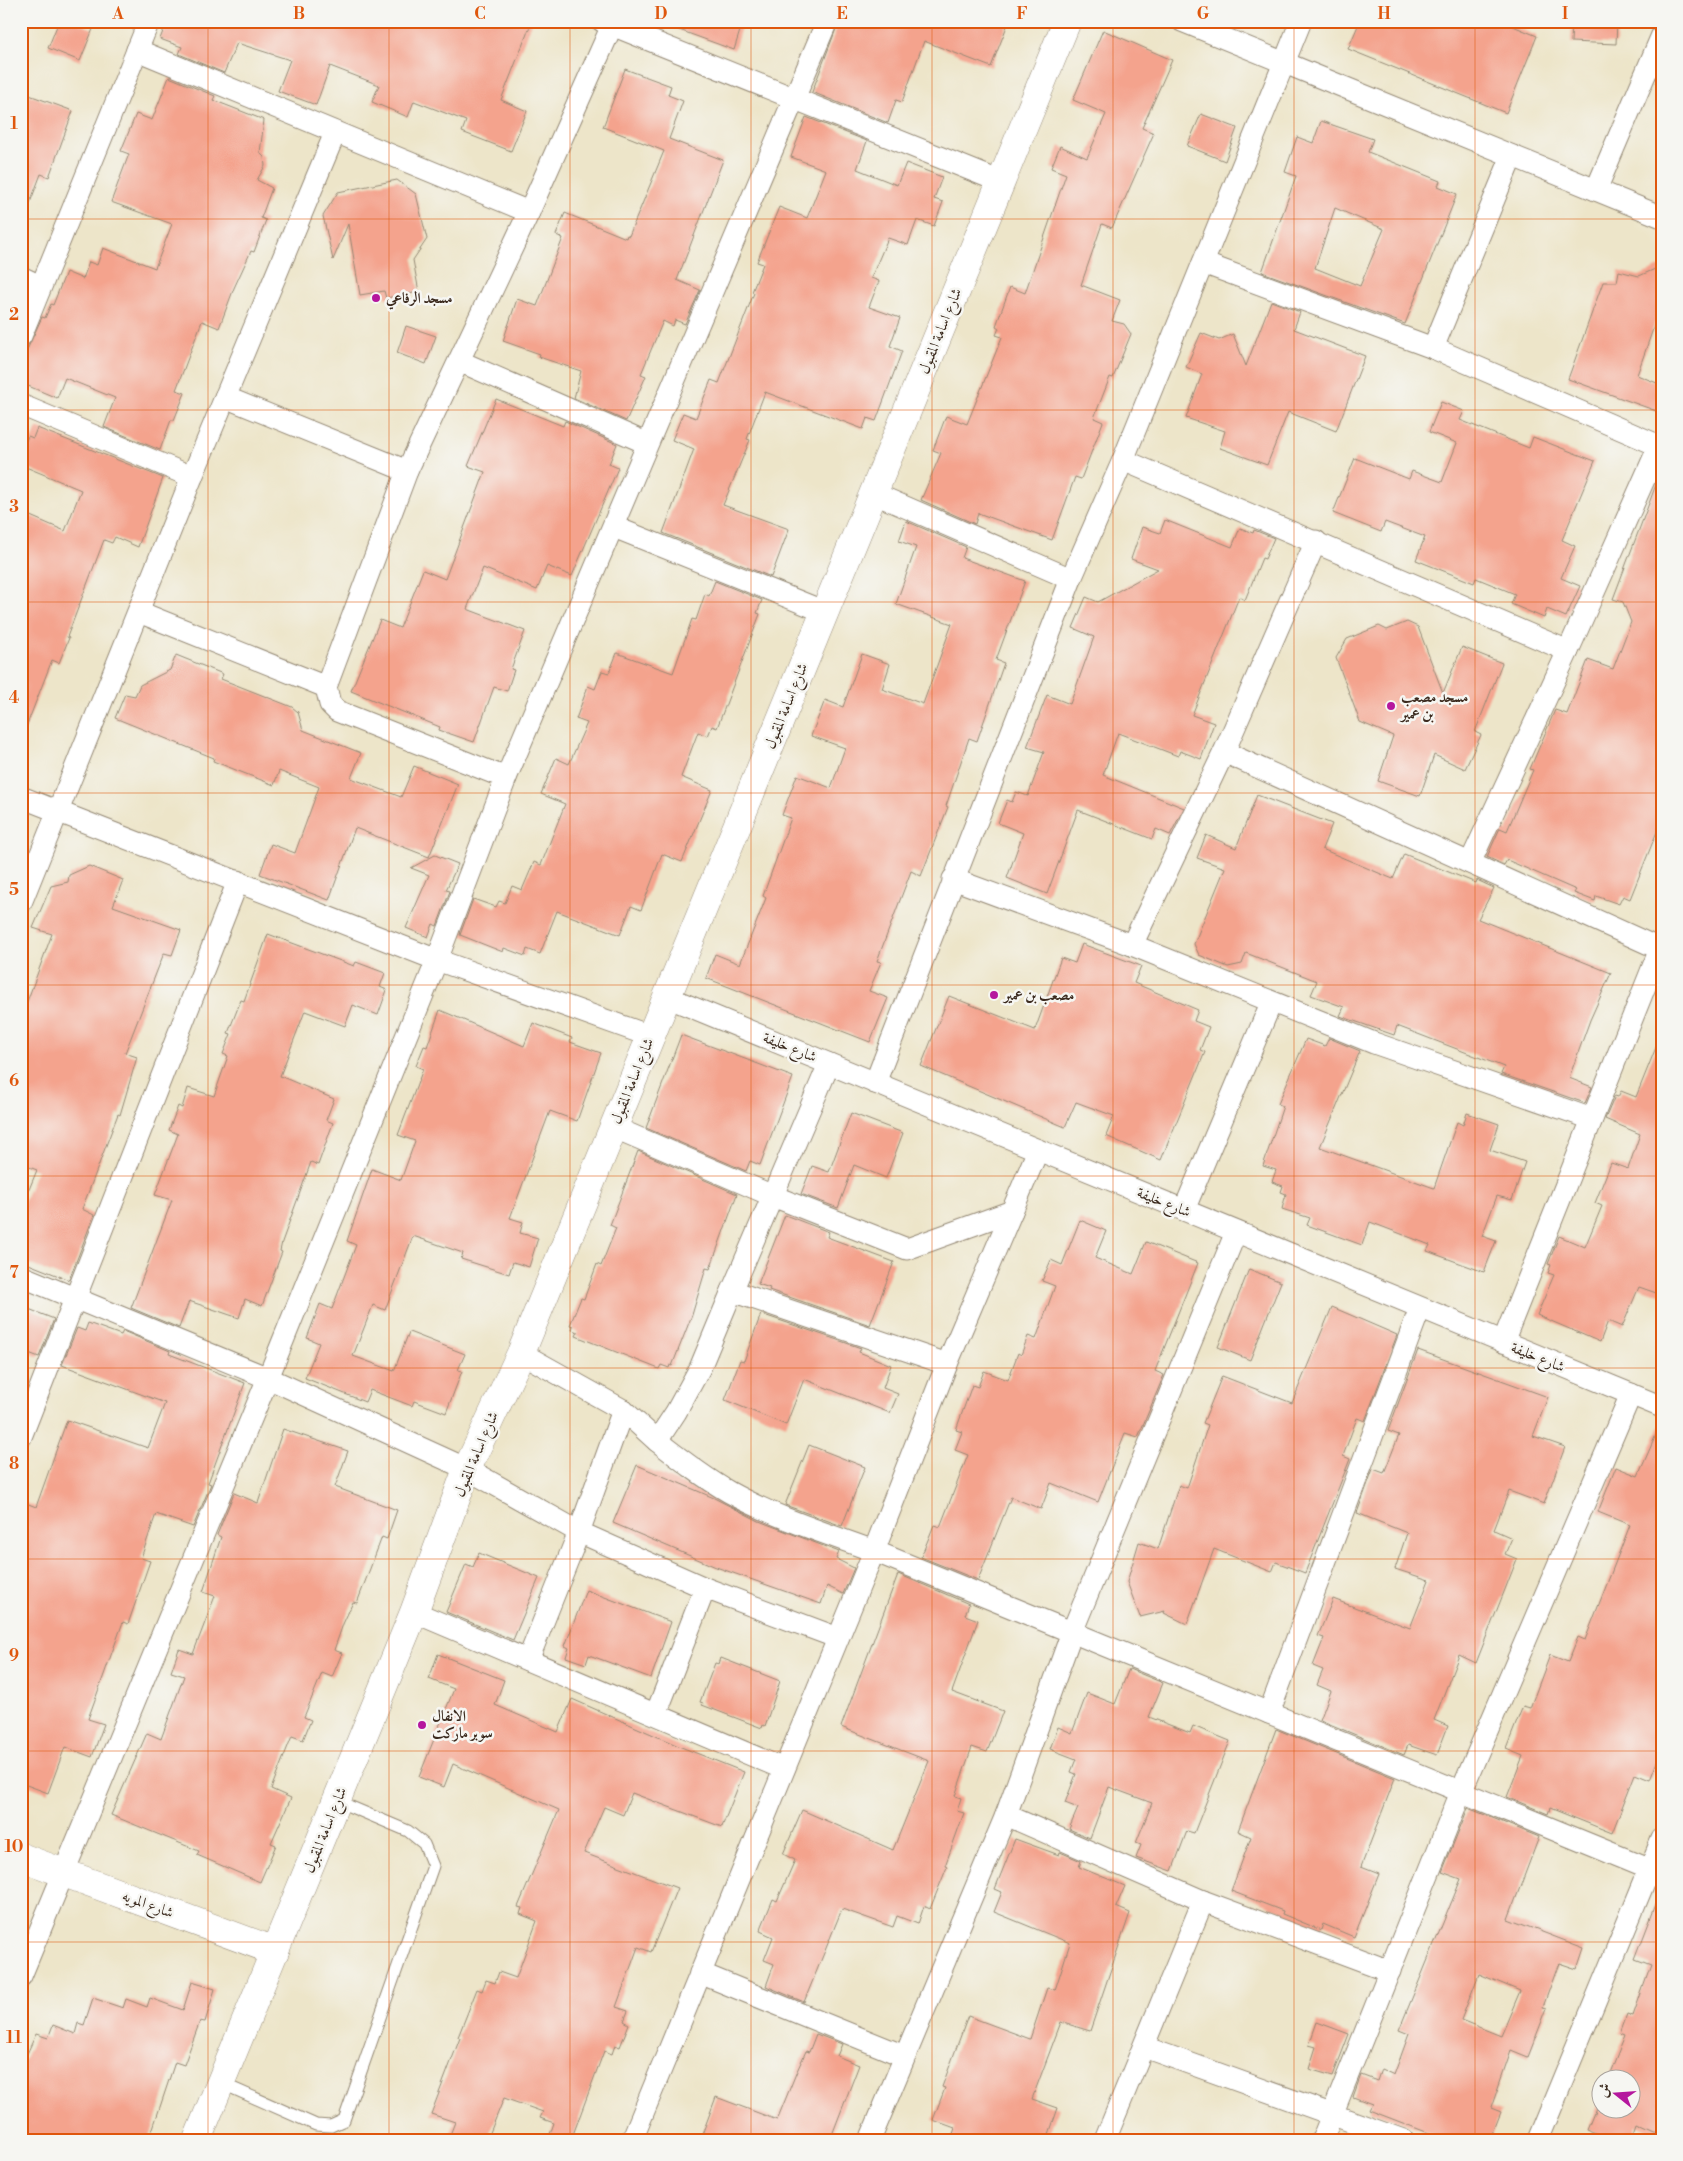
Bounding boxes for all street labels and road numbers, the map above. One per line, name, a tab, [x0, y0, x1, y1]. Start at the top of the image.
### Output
street label: شارع اسامة المقبول	[915, 285, 969, 378]
street label: شارع اسامة المقبول	[761, 660, 815, 753]
street label: شارع خليفة	[759, 1028, 819, 1070]
street label: شارع اسامة المقبول	[607, 1035, 661, 1128]
street label: شارع خليفة	[1133, 1183, 1193, 1225]
street label: شارع خليفة	[1507, 1338, 1567, 1380]
street label: شارع اسامة المقبول	[450, 1409, 506, 1501]
street label: شارع اسامة المقبول	[300, 1784, 354, 1877]
street label: شارع المويه	[119, 1886, 176, 1925]

